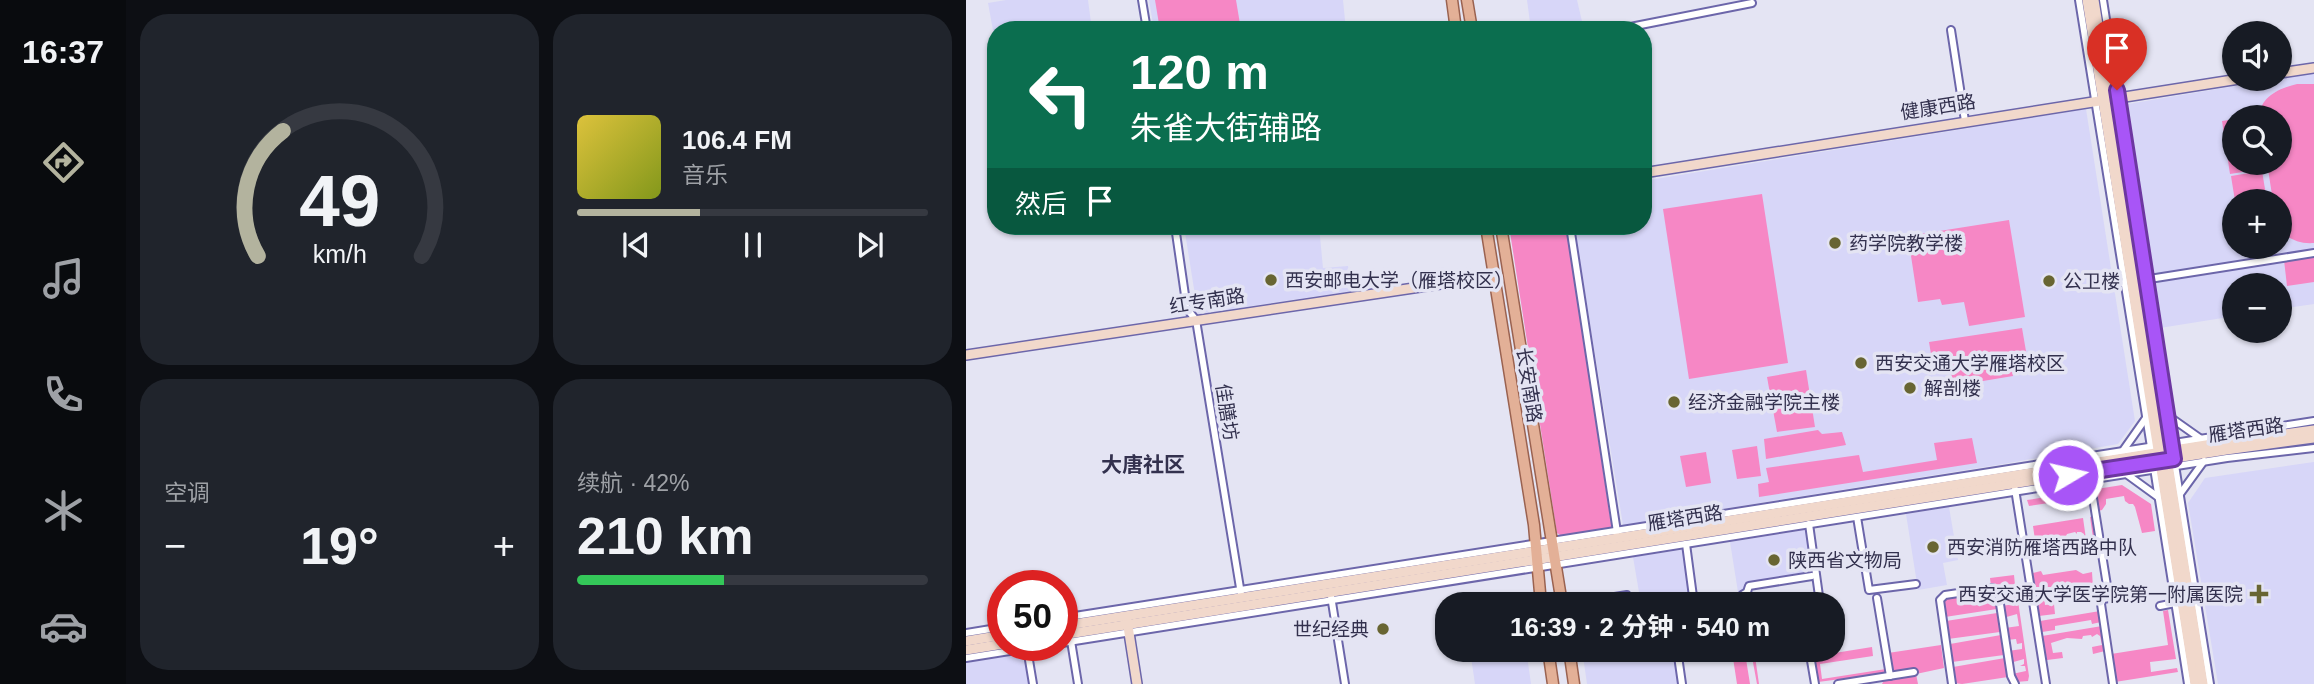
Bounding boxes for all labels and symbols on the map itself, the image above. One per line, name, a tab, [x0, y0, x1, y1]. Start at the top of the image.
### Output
pin	[2087, 18, 2147, 90]
street label: 健康西路	[1899, 91, 1977, 123]
place label: 药学院教学楼	[1849, 233, 1963, 254]
marker: 药学院教学楼	[1827, 235, 1843, 251]
place label: 西安邮电大学（雁塔校区）	[1285, 270, 1513, 291]
place label: 公卫楼	[2063, 271, 2120, 292]
marker: 西安邮电大学（雁塔校区）	[1263, 272, 1279, 288]
marker: 公卫楼	[2041, 273, 2057, 289]
street label: 红专南路	[1168, 285, 1246, 317]
street label: 长安南路	[1513, 346, 1545, 424]
place label: 西安交通大学雁塔校区	[1875, 353, 2065, 374]
marker: 西安交通大学雁塔校区	[1853, 355, 1869, 371]
place label: 解剖楼	[1924, 378, 1981, 399]
marker: 解剖楼	[1902, 380, 1918, 396]
street label: 佳膳坊	[1212, 382, 1242, 442]
place label: 经济金融学院主楼	[1688, 392, 1840, 413]
marker: 经济金融学院主楼	[1666, 394, 1682, 410]
street label: 雁塔西路	[2207, 414, 2285, 446]
position arrow	[2031, 438, 2105, 512]
district label: 大唐社区	[1101, 453, 1185, 476]
street label: 雁塔西路	[1646, 502, 1724, 534]
place label: 西安消防雁塔西路中队	[1947, 537, 2137, 558]
marker: 西安消防雁塔西路中队	[1925, 539, 1941, 555]
place label: 陕西省文物局	[1788, 550, 1902, 571]
marker: 陕西省文物局	[1766, 552, 1782, 568]
speed limit sign: 50	[987, 570, 1078, 661]
place label: 西安交通大学医学院第一附属医院	[1958, 584, 2243, 605]
marker: 西安交通大学医学院第一附属医院	[2249, 584, 2269, 604]
place label: 世纪经典	[1293, 619, 1369, 640]
marker: 世纪经典	[1375, 621, 1391, 637]

